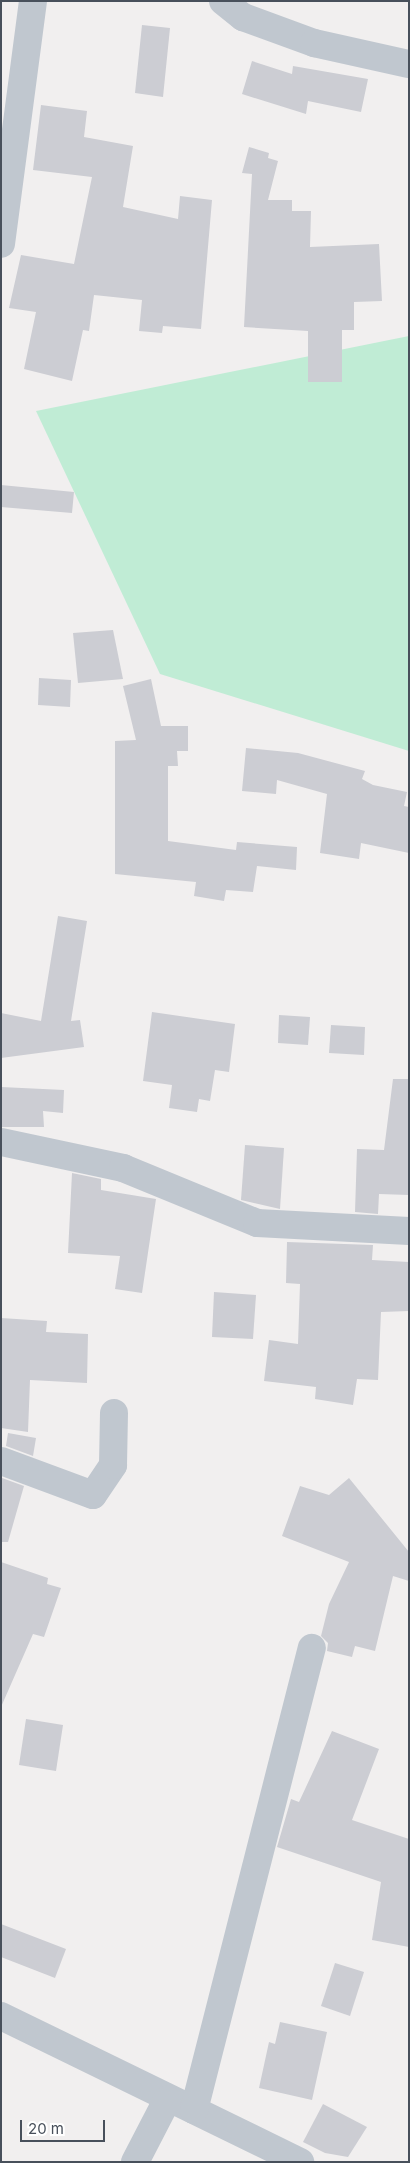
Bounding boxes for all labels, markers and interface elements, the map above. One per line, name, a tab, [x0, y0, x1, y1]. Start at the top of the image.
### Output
scale bar	[22, 2110, 108, 2142]
text: 20 m	[28, 2119, 64, 2138]

